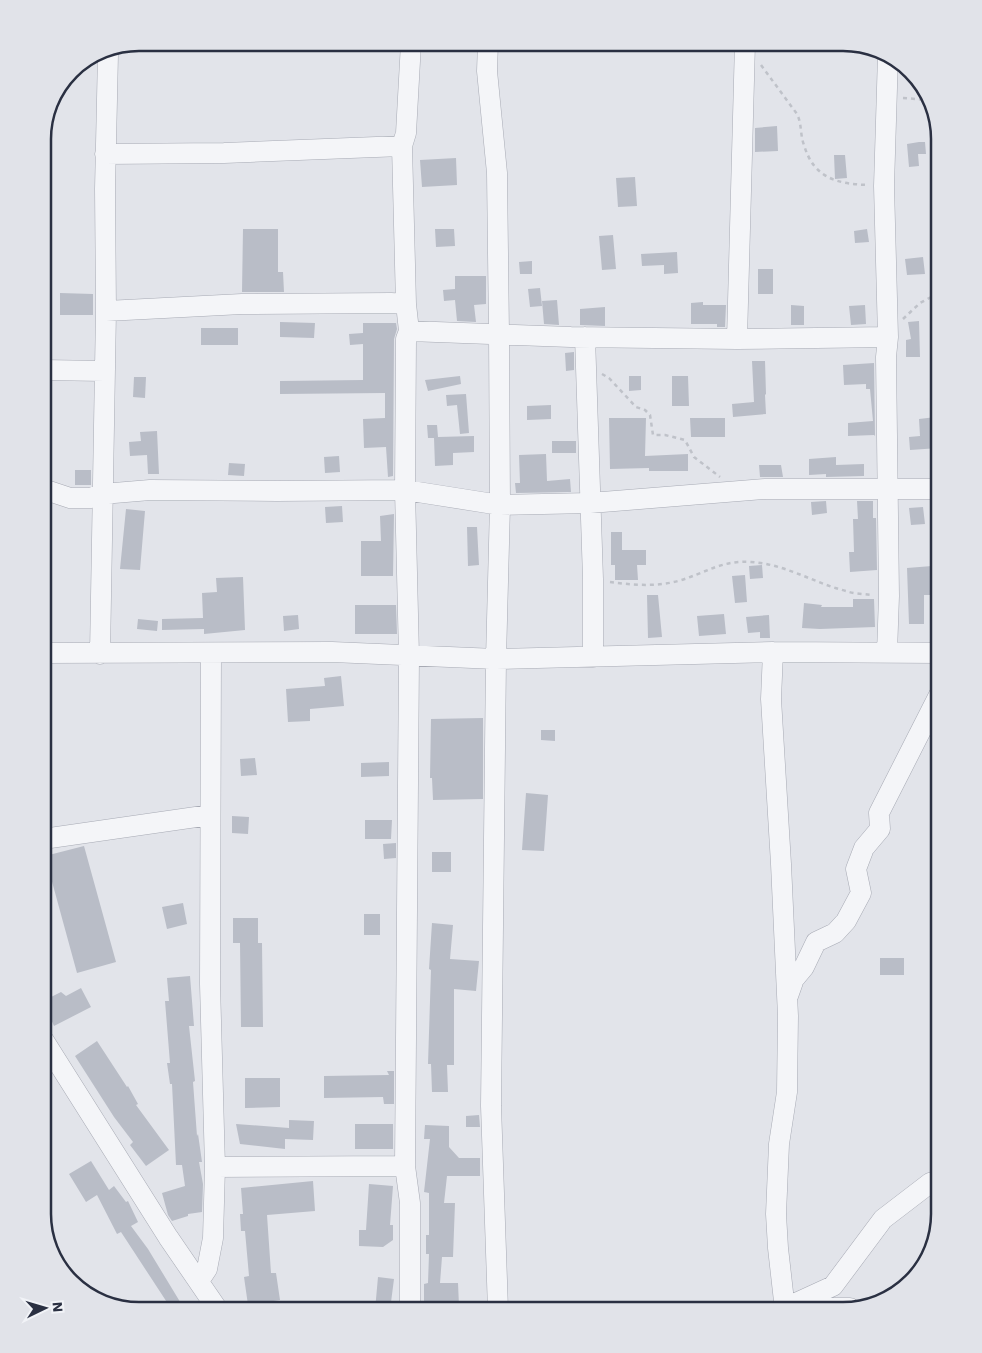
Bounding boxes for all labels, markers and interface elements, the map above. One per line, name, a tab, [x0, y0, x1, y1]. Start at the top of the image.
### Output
north arrow	[20, 1283, 70, 1333]
text: N	[50, 1301, 66, 1313]

